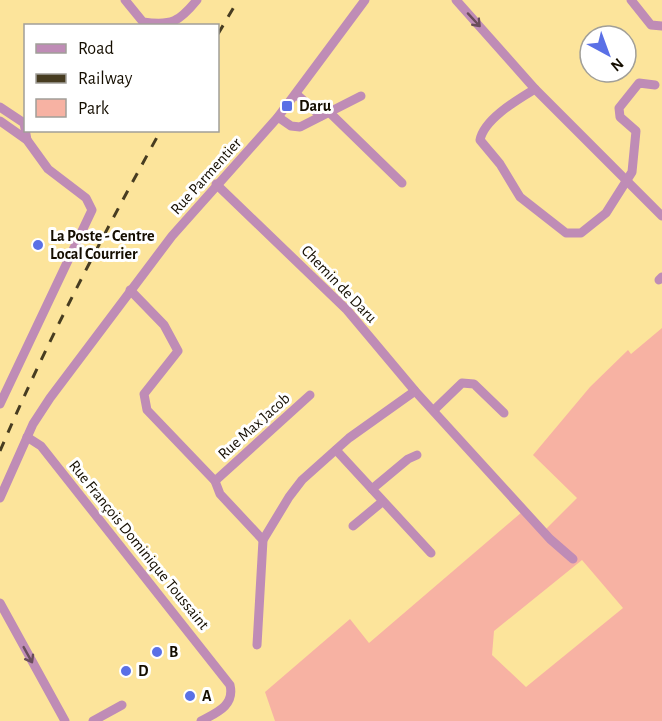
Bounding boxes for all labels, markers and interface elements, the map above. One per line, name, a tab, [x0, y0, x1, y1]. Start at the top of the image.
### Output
one-way arrow	[467, 12, 481, 27]
legend	[24, 24, 219, 132]
north arrow	[578, 24, 638, 84]
text: Road	[78, 40, 114, 58]
text: N	[608, 55, 627, 74]
text: Railway	[78, 70, 133, 88]
place label: Daru	[299, 98, 332, 114]
marker: Daru	[280, 99, 294, 113]
text: Park	[78, 100, 110, 118]
street label: Rue Parmentier	[168, 134, 245, 217]
place label: La Poste - Centre Local Courrier	[50, 228, 155, 262]
marker: La Poste - Centre Local Courrier	[31, 238, 45, 252]
street label: Chemin de Daru	[298, 242, 380, 326]
street label: Rue Max Jacob	[215, 390, 293, 462]
street label: Rue François Dominique Toussaint	[66, 457, 212, 633]
place label: B	[169, 644, 178, 660]
one-way arrow	[23, 645, 34, 663]
marker: B	[150, 645, 164, 659]
place label: D	[138, 663, 149, 679]
marker: D	[119, 664, 133, 678]
place label: A	[202, 688, 212, 704]
marker: A	[183, 689, 197, 703]

